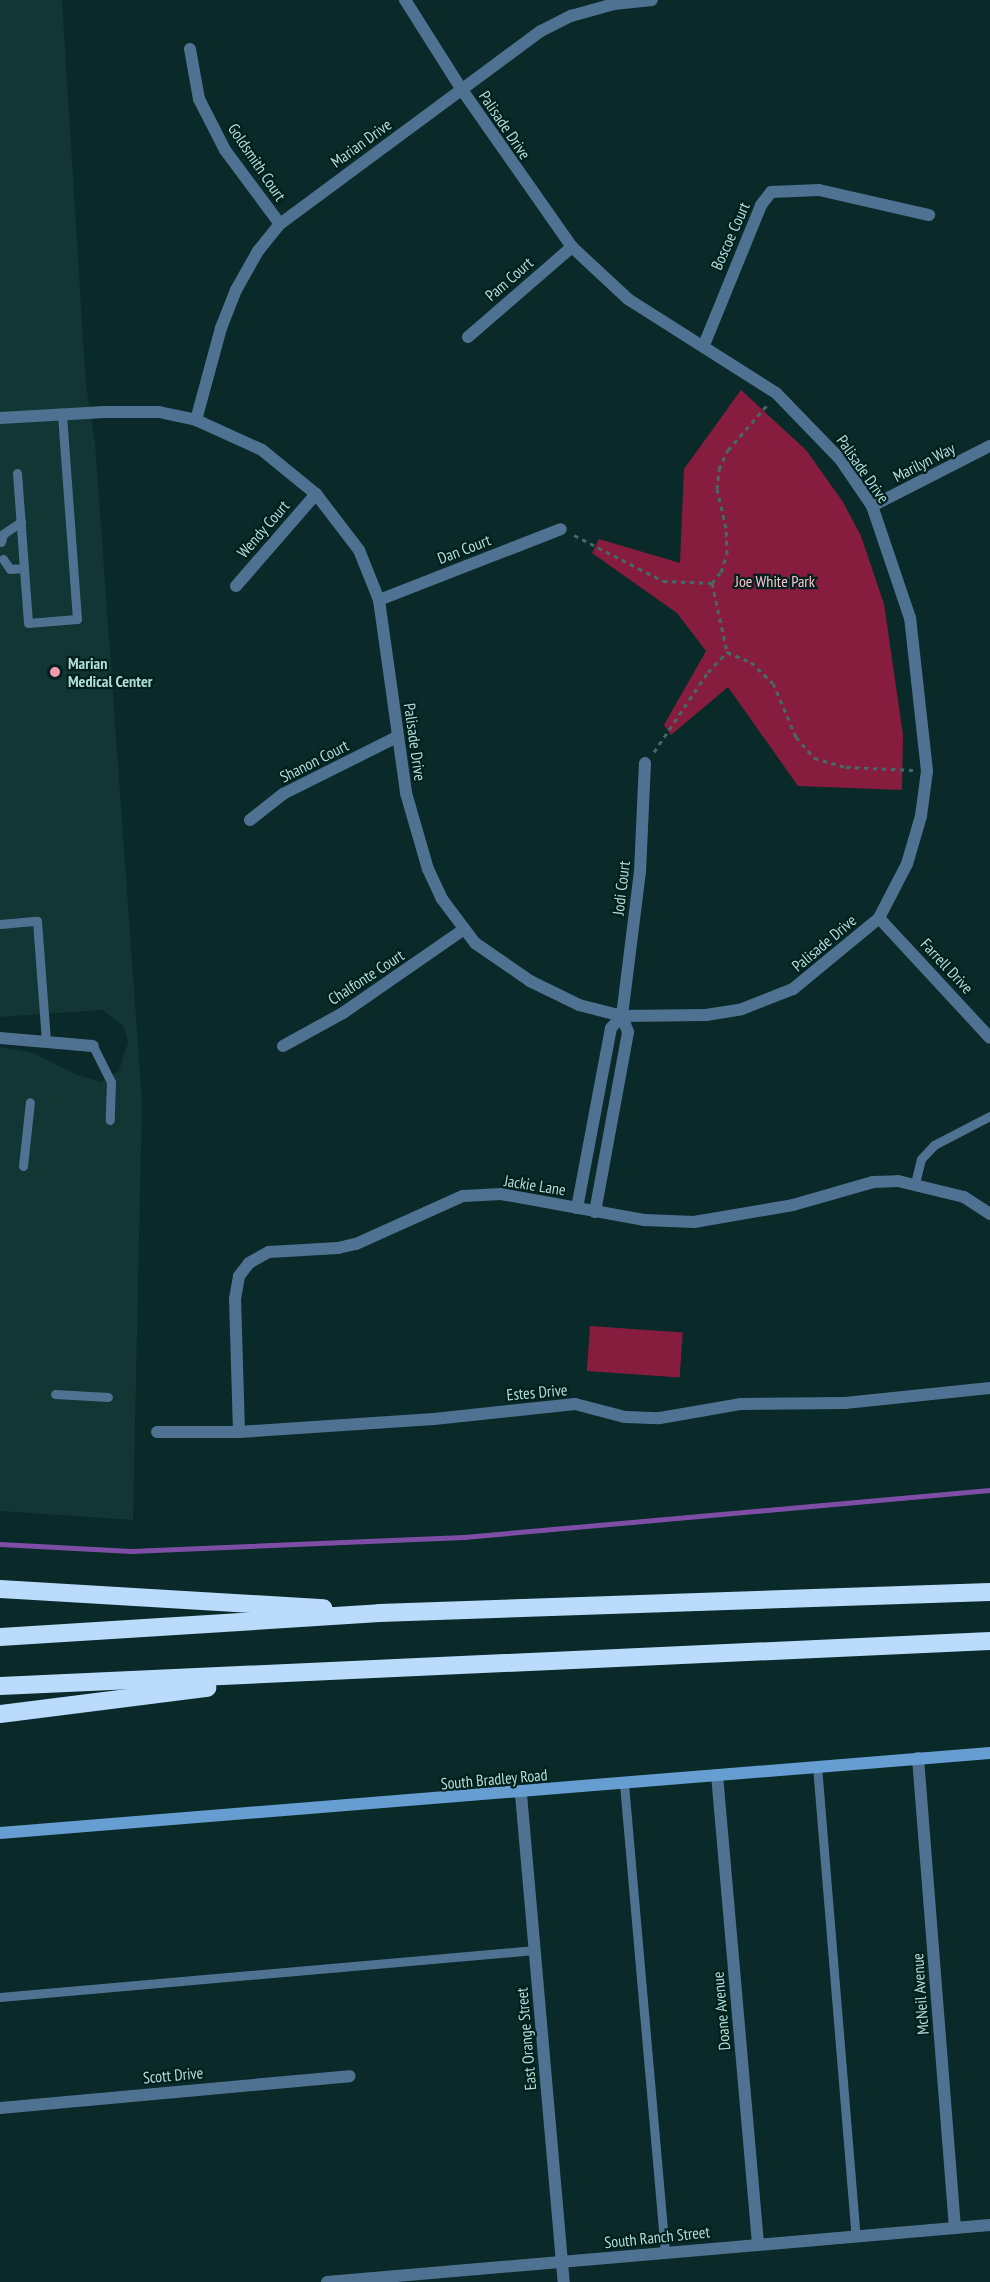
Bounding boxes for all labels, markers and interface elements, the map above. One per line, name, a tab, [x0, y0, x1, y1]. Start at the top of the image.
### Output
street label: Palisade Drive	[475, 87, 535, 163]
street label: Marian Drive	[327, 115, 395, 171]
street label: Goldsmith Court	[224, 120, 290, 204]
street label: Boscoe Court	[707, 199, 753, 273]
street label: Pam Court	[481, 253, 537, 305]
street label: Palisade Drive	[833, 431, 893, 507]
street label: Marilyn Way	[890, 438, 958, 486]
street label: Wendy Court	[233, 496, 293, 562]
street label: Dan Court	[435, 530, 493, 568]
park label: Joe White Park	[735, 571, 815, 591]
place label: Marian Medical Center	[68, 653, 153, 691]
marker: Marian Medical Center	[46, 663, 64, 681]
street label: Palisade Drive	[400, 702, 430, 782]
street label: Shanon Court	[276, 736, 352, 786]
street label: Jodi Court	[608, 860, 634, 916]
street label: Palisade Drive	[788, 911, 860, 975]
street label: Farrell Drive	[917, 934, 977, 998]
street label: Chalfonte Court	[324, 945, 408, 1009]
street label: Jackie Lane	[503, 1171, 567, 1199]
street label: Estes Drive	[506, 1380, 568, 1404]
street label: South Bradley Road	[440, 1765, 548, 1793]
street label: McNeil Avenue	[908, 1952, 932, 2036]
street label: Doane Avenue	[708, 1971, 734, 2051]
street label: East Orange Street	[512, 1987, 540, 2091]
street label: Scott Drive	[142, 2063, 204, 2087]
street label: South Ranch Street	[603, 2222, 711, 2252]

